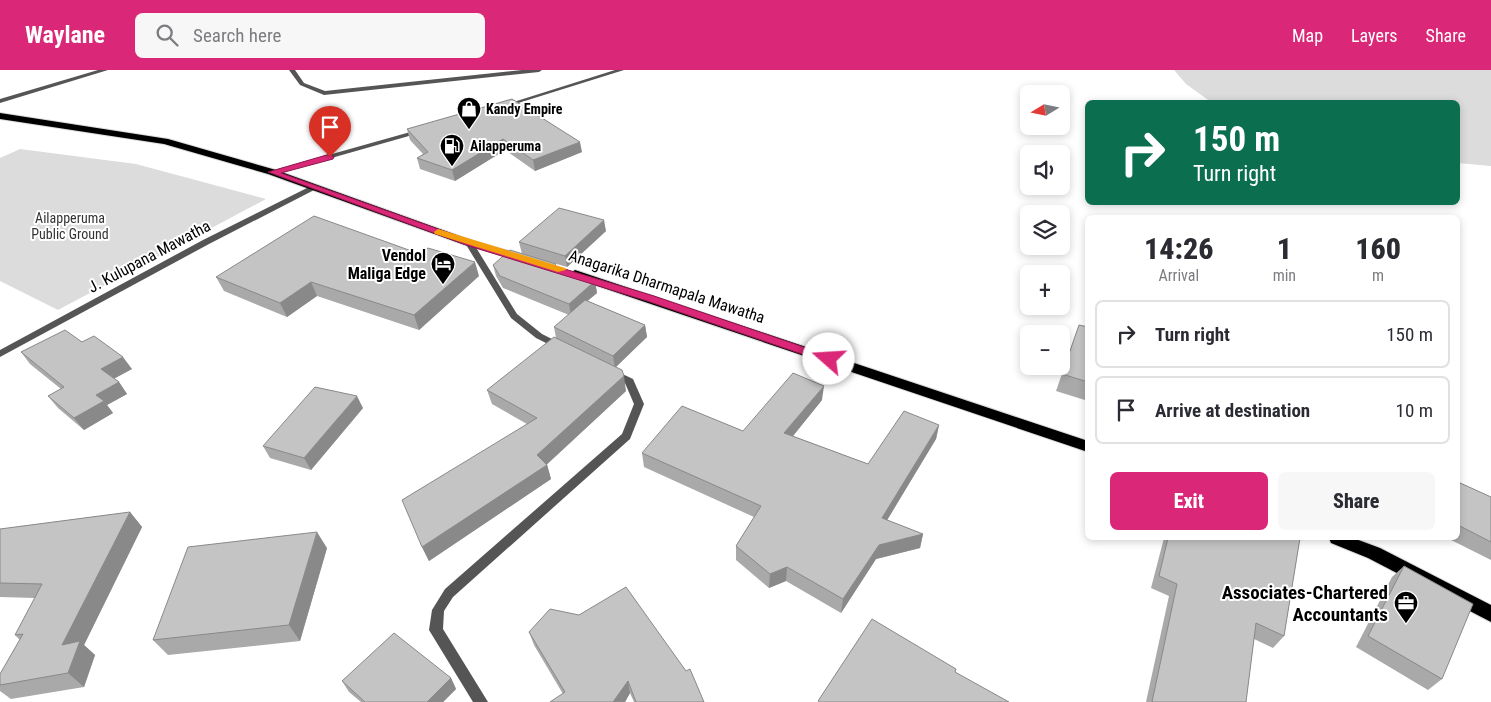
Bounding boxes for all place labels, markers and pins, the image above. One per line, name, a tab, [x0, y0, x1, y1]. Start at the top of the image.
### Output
shop icon: Kandy Empire	[456, 96, 482, 130]
place label: Kandy Empire	[486, 101, 563, 117]
pin	[309, 106, 351, 157]
fuel station icon: Ailapperuma	[439, 133, 465, 167]
place label: Ailapperuma	[470, 138, 541, 154]
place label: Vendol Maliga Edge	[348, 246, 426, 283]
hotel icon: Vendol Maliga Edge	[430, 251, 456, 285]
place label: Associates-Chartered Accountants	[1222, 581, 1388, 626]
office icon: Associates-Chartered Accountants	[1393, 590, 1419, 624]

